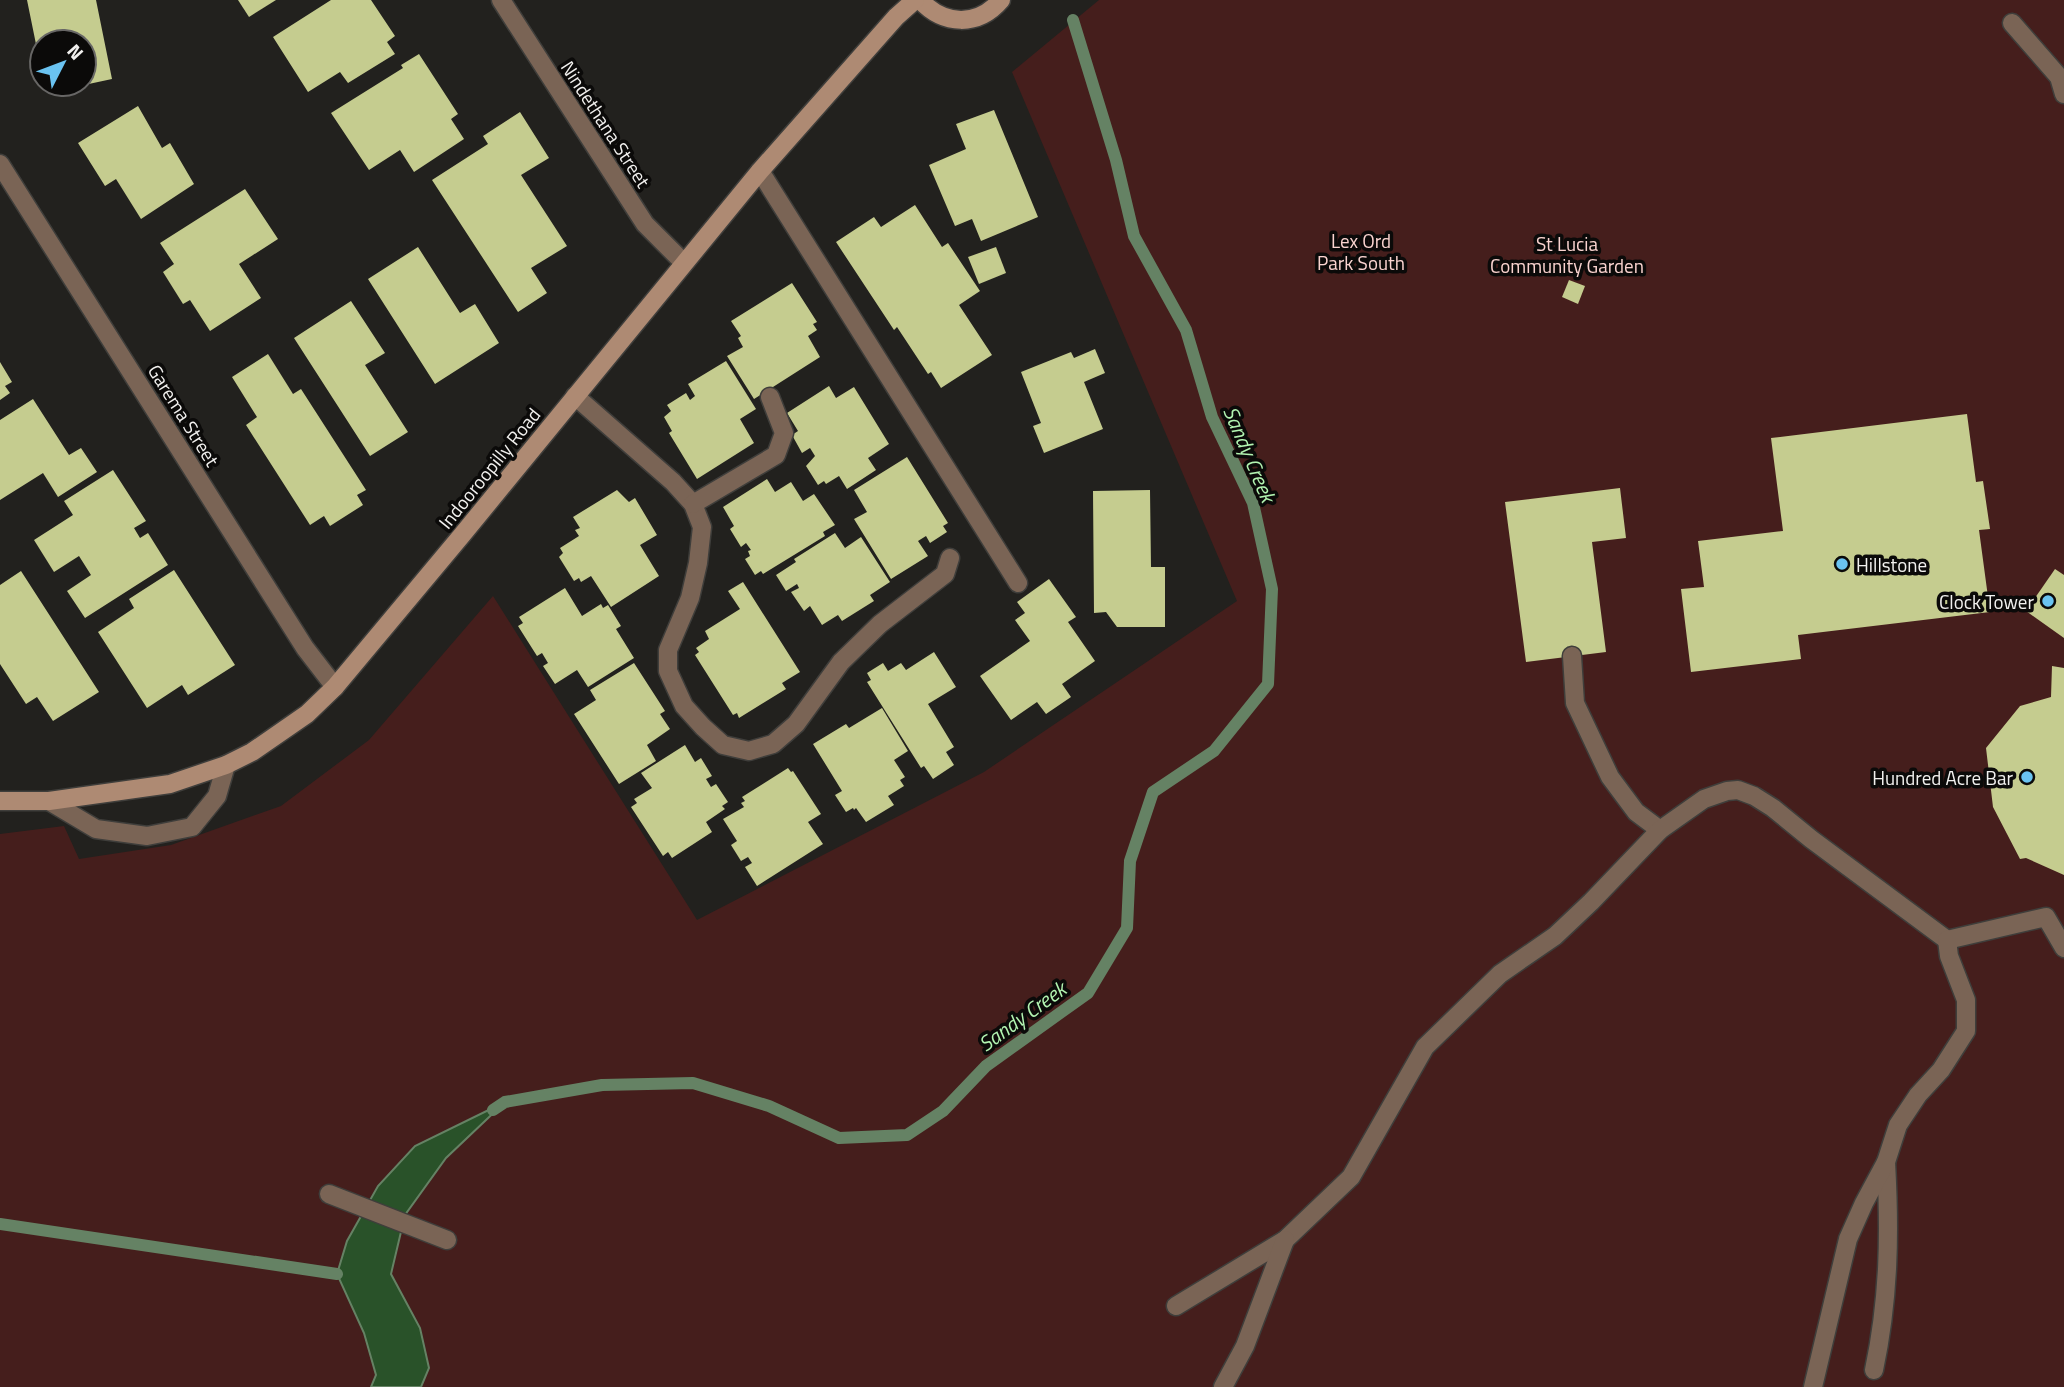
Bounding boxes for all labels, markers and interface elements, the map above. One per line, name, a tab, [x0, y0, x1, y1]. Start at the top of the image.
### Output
north arrow	[28, 28, 98, 98]
text: N	[61, 37, 91, 66]
street label: Nindethana Street	[554, 55, 658, 193]
park label: Lex Ord Park South	[1317, 226, 1405, 277]
park label: St Lucia Community Garden	[1490, 229, 1644, 280]
street label: Garema Street	[141, 358, 227, 472]
street label: Indooroopilly Road	[431, 401, 547, 535]
water label: Sandy Creek	[1215, 401, 1286, 510]
place label: Hillstone	[1856, 550, 1927, 579]
marker: Hillstone	[1834, 556, 1850, 572]
place label: Clock Tower	[1939, 587, 2034, 616]
marker: Clock Tower	[2040, 593, 2056, 609]
place label: Hundred Acre Bar	[1872, 763, 2013, 792]
marker: Hundred Acre Bar	[2019, 769, 2035, 785]
water label: Sandy Creek	[971, 972, 1075, 1059]

